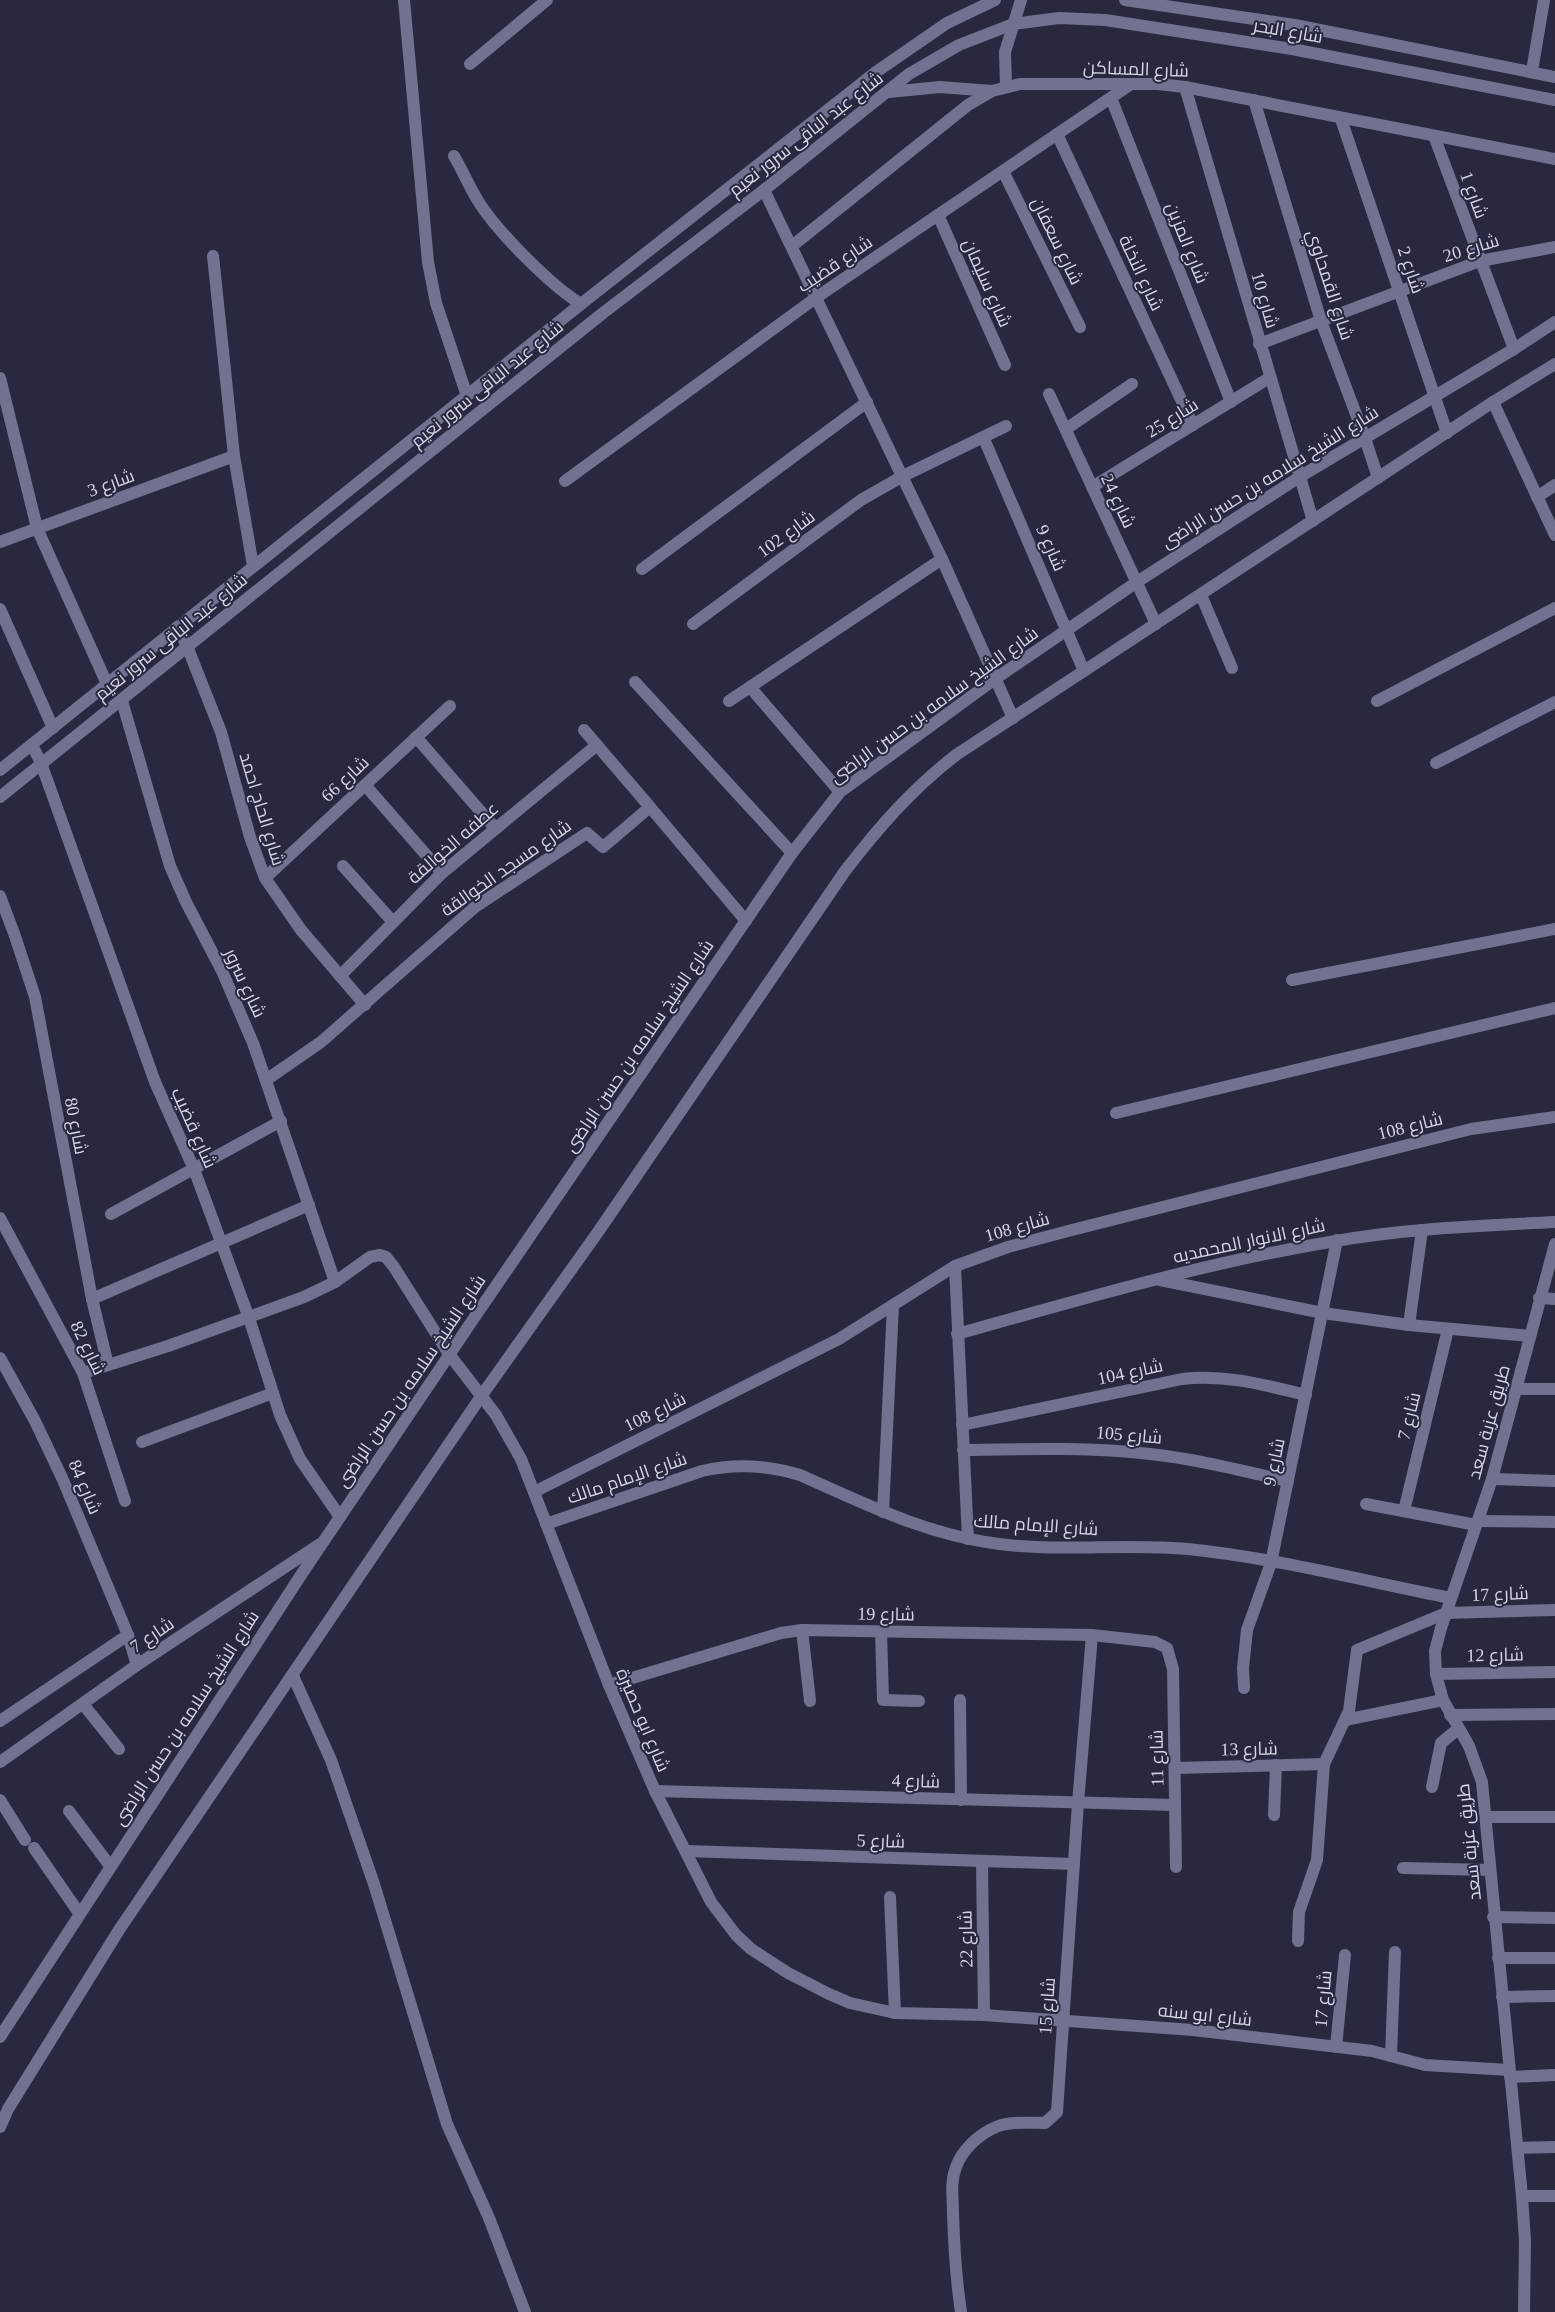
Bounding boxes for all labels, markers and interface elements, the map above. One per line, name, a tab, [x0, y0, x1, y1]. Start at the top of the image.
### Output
street label: شارع البحر	[1250, 15, 1325, 49]
street label: شارع المساكن	[1083, 57, 1189, 83]
street label: شارع عبد الباقى سرور نعيم	[725, 68, 888, 202]
street label: شارع 1	[1454, 169, 1492, 222]
street label: شارع سعفان	[1026, 194, 1087, 289]
street label: شارع المزين	[1160, 200, 1212, 287]
street label: شارع القمحاوي	[1299, 227, 1357, 344]
street label: شارع 20	[1441, 230, 1502, 268]
street label: شارع قضيب	[794, 232, 877, 298]
street label: شارع النخلة	[1113, 232, 1167, 315]
street label: شارع سليمان	[957, 236, 1015, 331]
street label: شارع 2	[1392, 244, 1428, 297]
street label: شارع 10	[1246, 270, 1283, 331]
street label: شارع عبد الباقى سرور نعيم	[407, 316, 568, 453]
street label: شارع 25	[1142, 394, 1203, 443]
street label: شارع الشيخ سلامه بن حسن الراضى	[1158, 402, 1383, 554]
street label: شارع 3	[85, 465, 138, 503]
street label: شارع 24	[1095, 471, 1139, 532]
street label: شارع 102	[753, 506, 820, 563]
street label: شارع 9	[1030, 522, 1070, 575]
street label: شارع عبد الباقى سرور نعيم	[91, 569, 252, 706]
street label: شارع الشيخ سلامه بن حسن الراضى	[826, 623, 1043, 789]
street label: شارع الحاج احمد	[233, 750, 289, 868]
street label: شارع 66	[317, 752, 374, 807]
street label: عطفه الخوالقة	[404, 798, 503, 888]
street label: شارع مسجد الخوالقة	[437, 816, 576, 922]
street label: شارع الشيخ سلامه بن حسن الراضى	[560, 936, 719, 1157]
street label: شارع سرور	[218, 944, 270, 1022]
street label: شارع قضيب	[166, 1085, 221, 1172]
street label: شارع 80	[59, 1096, 91, 1156]
street label: شارع 108	[1375, 1108, 1445, 1146]
street label: شارع 108	[982, 1208, 1052, 1248]
street label: شارع الانوار المحمديه	[1171, 1215, 1327, 1269]
street label: شارع الشيخ سلامه بن حسن الراضى	[332, 1271, 491, 1492]
street label: شارع 82	[65, 1318, 110, 1379]
street label: شارع 104	[1095, 1355, 1165, 1391]
street label: طريق عزبة سعد	[1464, 1363, 1516, 1482]
street label: شارع 108	[621, 1388, 690, 1437]
street label: شارع 7	[1393, 1390, 1426, 1442]
street label: شارع 105	[1095, 1422, 1163, 1450]
street label: شارع 9	[1259, 1436, 1291, 1488]
street label: شارع الإمام مالك	[565, 1448, 690, 1510]
street label: شارع 84	[63, 1457, 105, 1518]
street label: شارع الإمام مالك	[973, 1511, 1099, 1541]
street label: شارع 17	[1471, 1583, 1529, 1607]
street label: شارع 19	[857, 1604, 915, 1626]
street label: شارع الشيخ سلامه بن حسن الراضى	[109, 1607, 265, 1830]
street label: شارع 7	[126, 1613, 179, 1658]
street label: شارع 12	[1466, 1645, 1524, 1667]
street label: شارع ابو حصيرة	[610, 1665, 674, 1776]
street label: شارع 11	[1147, 1729, 1169, 1787]
street label: شارع 13	[1220, 1739, 1278, 1761]
street label: شارع 4	[891, 1770, 941, 1794]
street label: طريق عزبة سعد	[1453, 1782, 1487, 1901]
street label: شارع 5	[856, 1830, 906, 1854]
street label: شارع 22	[956, 1910, 978, 1968]
street label: شارع 17	[1311, 1970, 1337, 2029]
street label: شارع 15	[1035, 1977, 1061, 2035]
street label: شارع ابو سنه	[1157, 2000, 1253, 2032]

